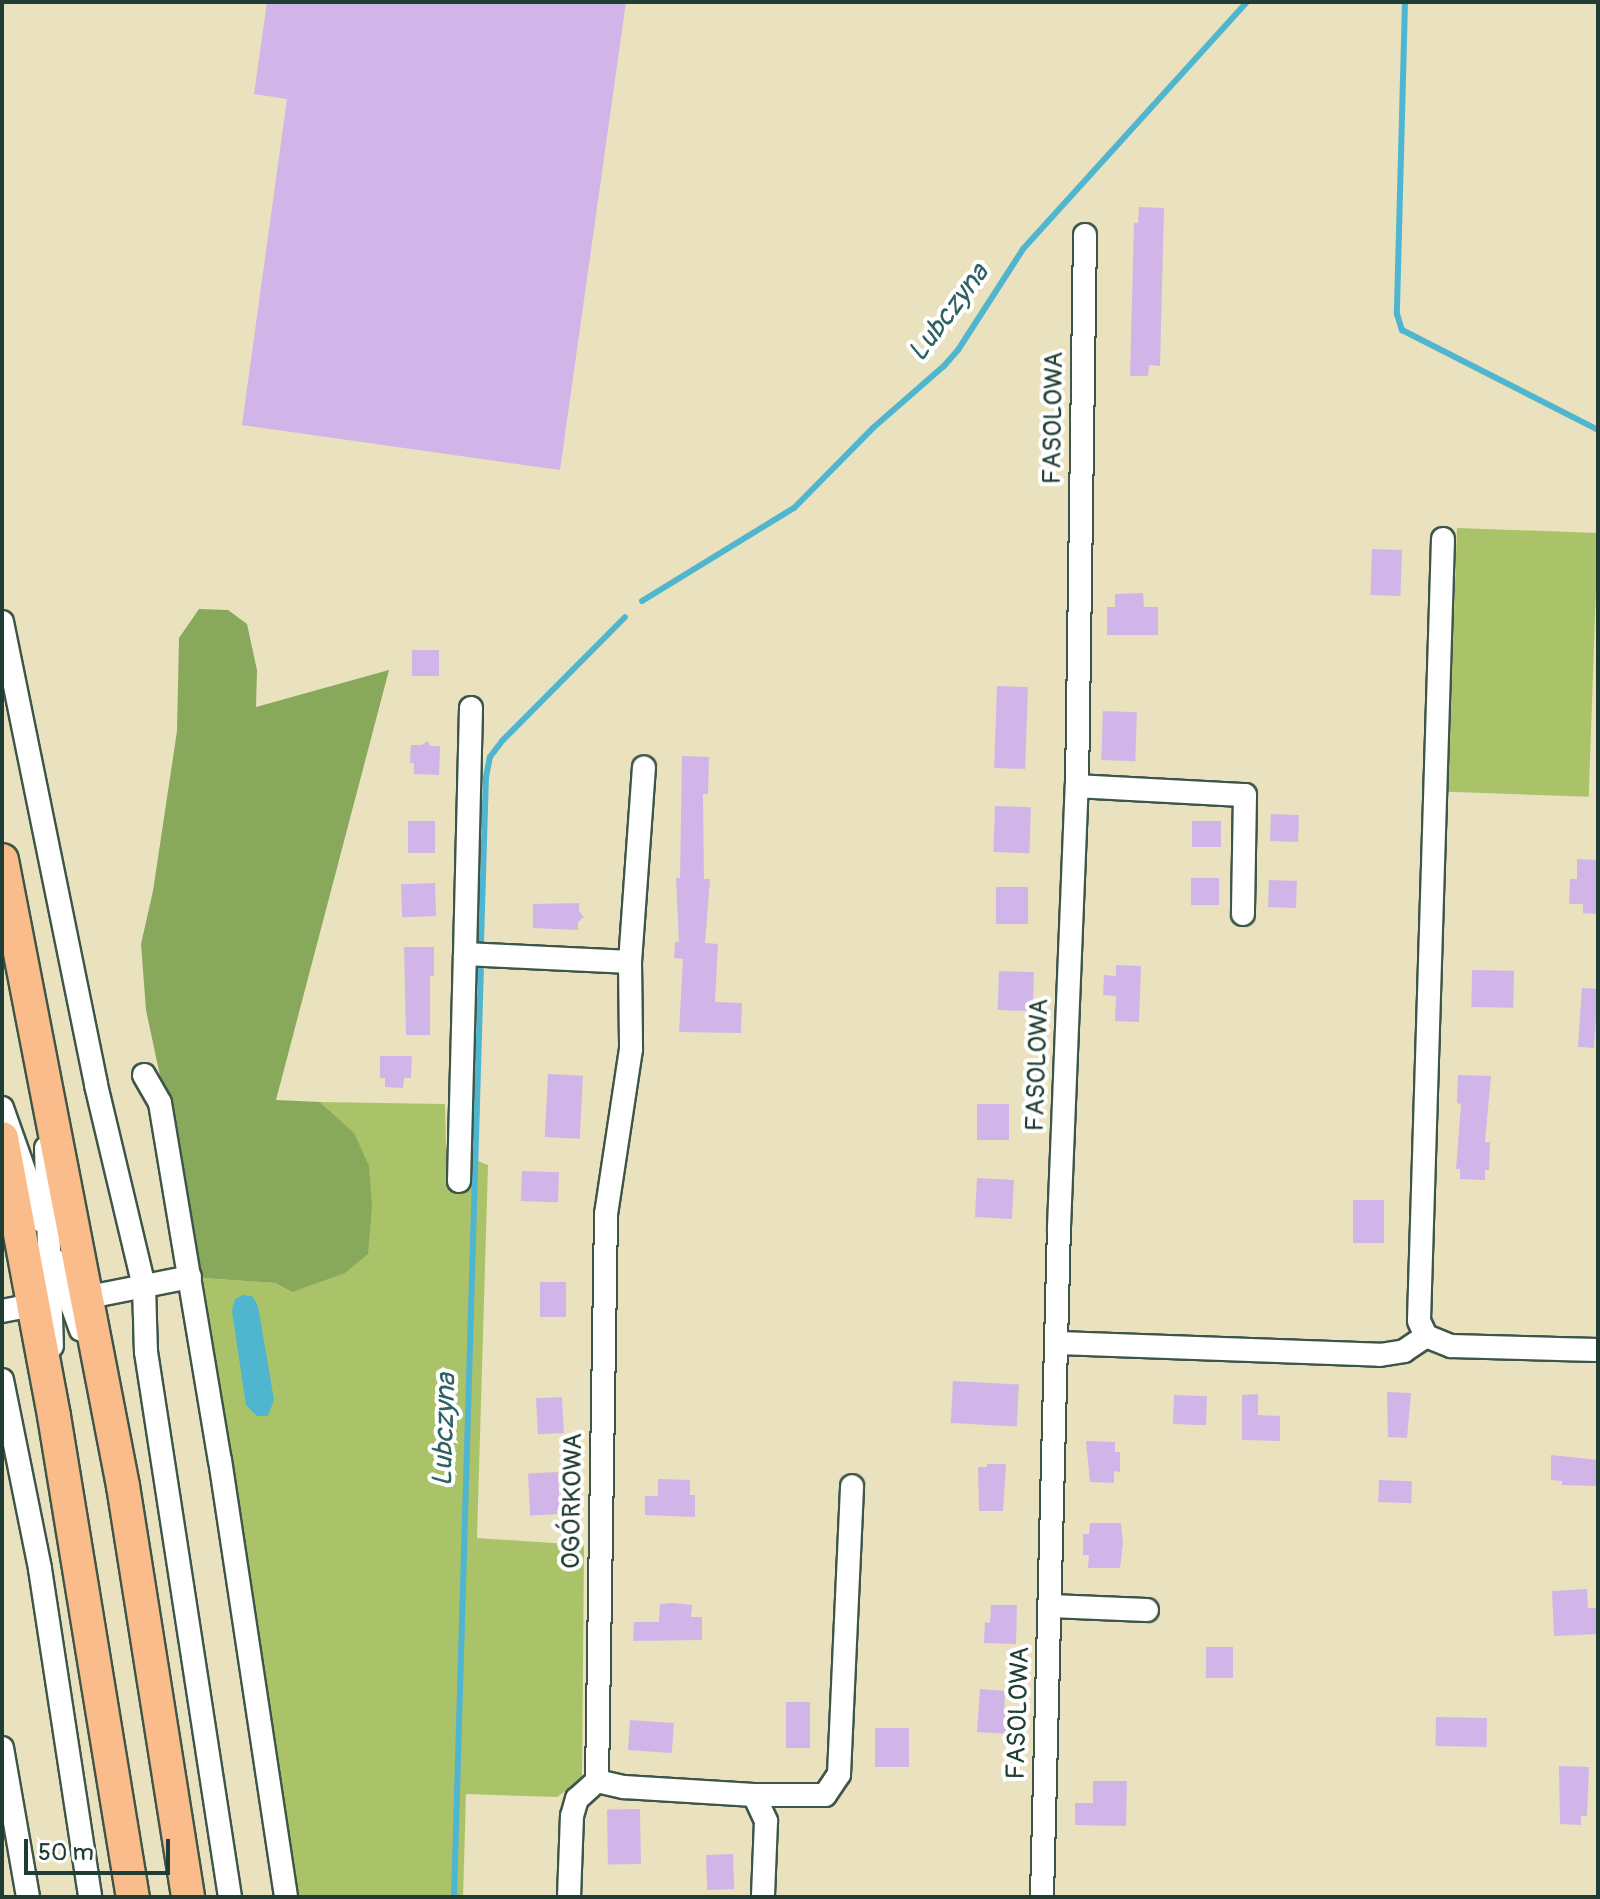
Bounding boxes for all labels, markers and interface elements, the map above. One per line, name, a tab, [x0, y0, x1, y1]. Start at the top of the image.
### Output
water label: Lubczyna	[902, 258, 996, 368]
street label: FASOLOWA	[1037, 351, 1071, 485]
street label: FASOLOWA	[1020, 998, 1056, 1132]
water label: Lubczyna	[426, 1373, 464, 1487]
street label: OGÓRKOWA	[556, 1433, 590, 1569]
street label: FASOLOWA	[1001, 1646, 1037, 1780]
scale bar	[28, 1823, 174, 1873]
text: 50 m	[38, 1838, 94, 1867]

